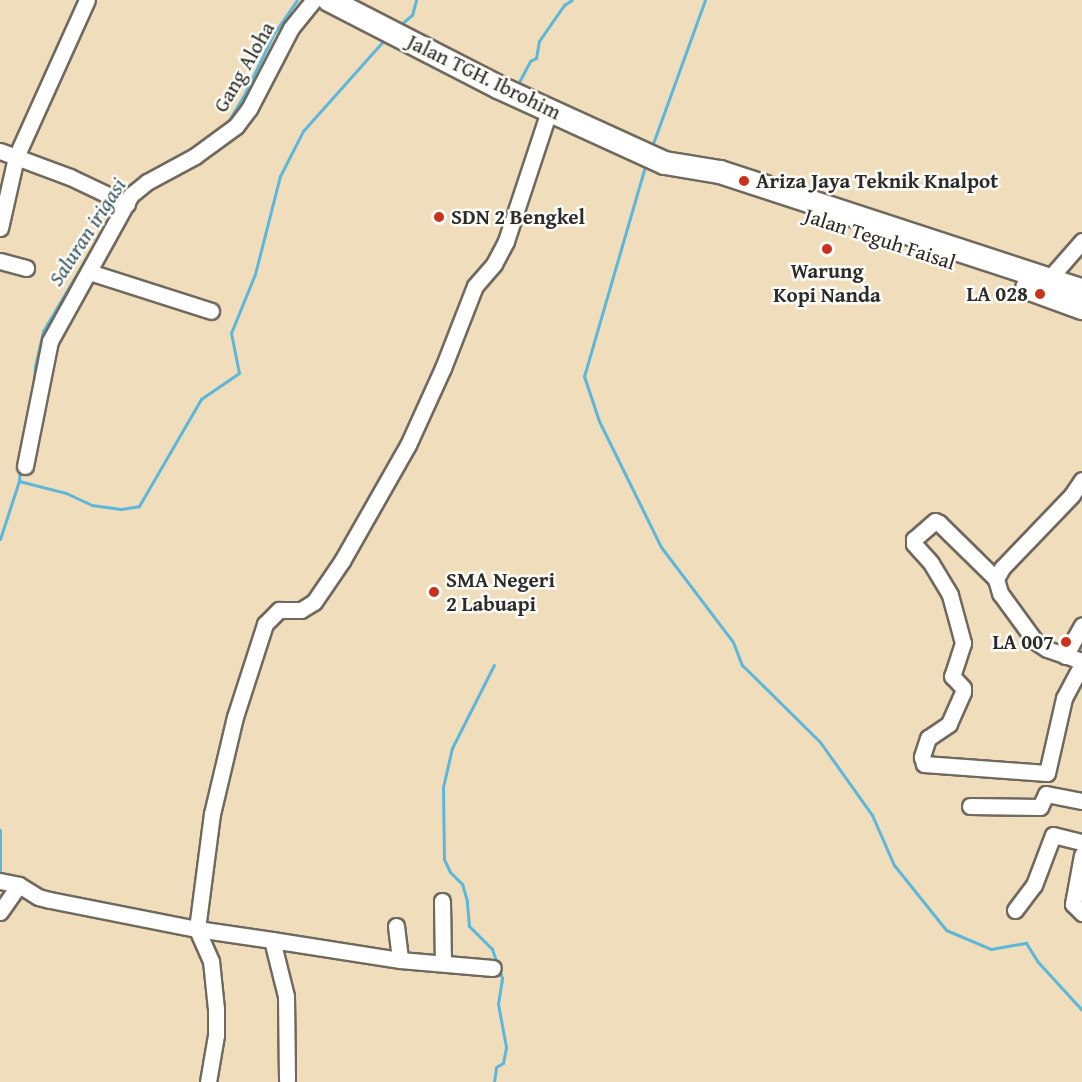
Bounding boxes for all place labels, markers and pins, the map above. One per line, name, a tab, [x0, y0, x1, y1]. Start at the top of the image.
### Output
place label: Ariza Jaya Teknik Knalpot	[756, 168, 998, 194]
marker: Ariza Jaya Teknik Knalpot	[737, 174, 751, 188]
place label: SDN 2 Bengkel	[451, 204, 585, 230]
marker: SDN 2 Bengkel	[432, 210, 446, 224]
marker: Warung Kopi Nanda	[820, 242, 834, 256]
place label: Warung Kopi Nanda	[773, 258, 881, 308]
place label: LA 028	[966, 281, 1028, 307]
marker: LA 028	[1033, 287, 1047, 301]
place label: SMA Negeri 2 Labuapi	[446, 567, 555, 617]
marker: SMA Negeri 2 Labuapi	[427, 585, 441, 599]
place label: LA 007	[992, 629, 1054, 655]
marker: LA 007	[1059, 635, 1073, 649]

